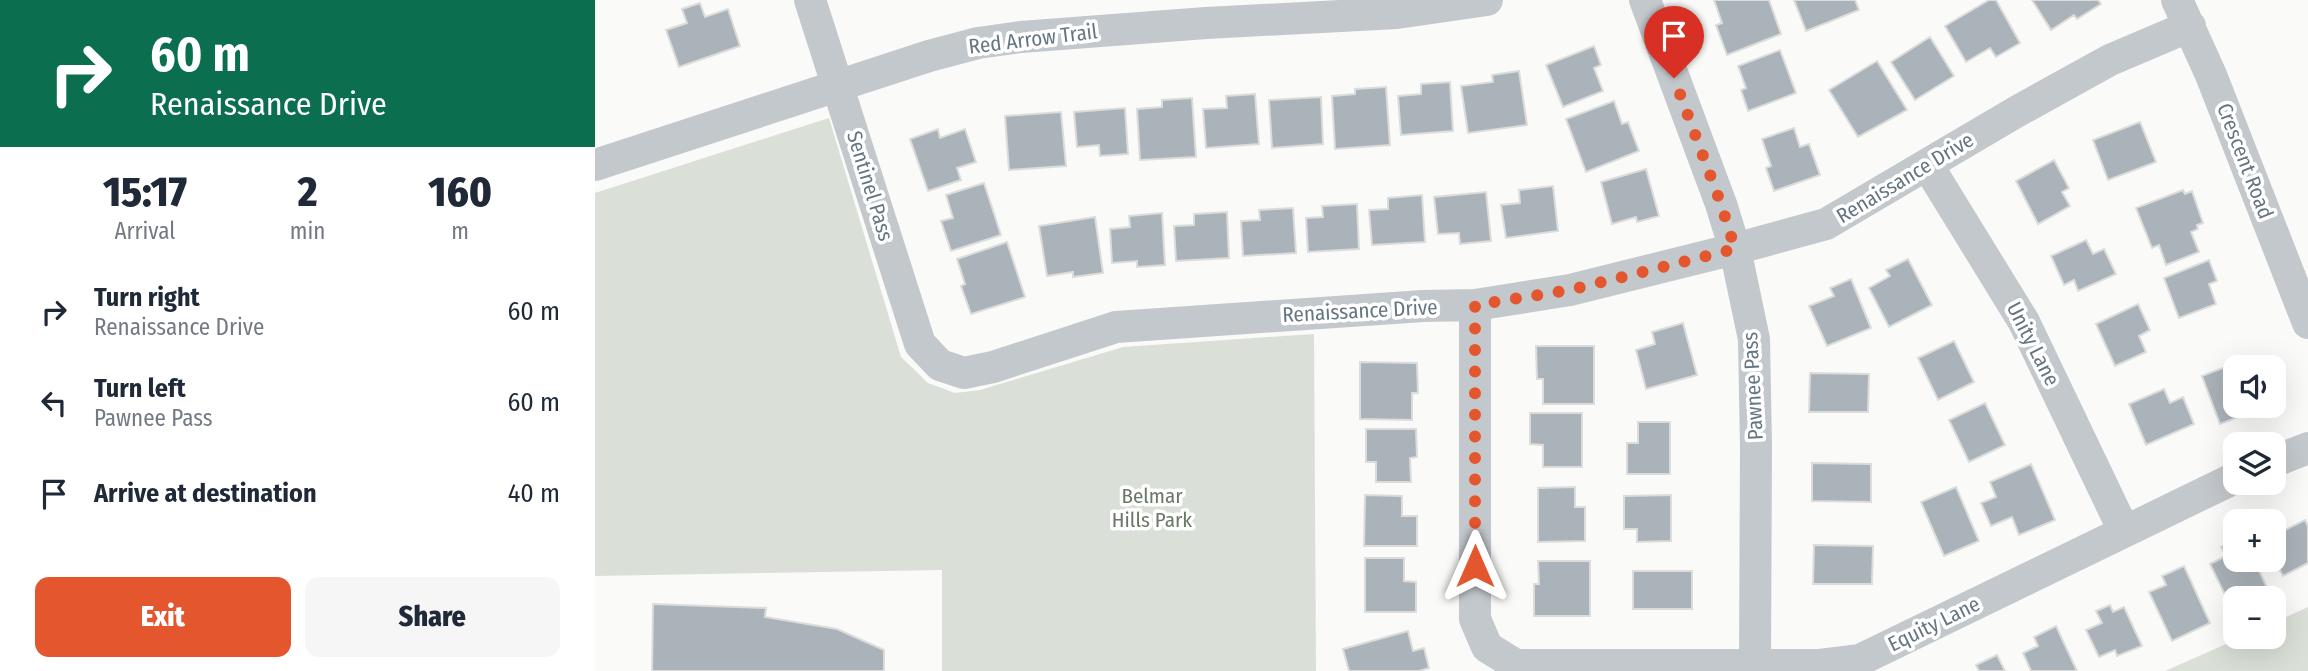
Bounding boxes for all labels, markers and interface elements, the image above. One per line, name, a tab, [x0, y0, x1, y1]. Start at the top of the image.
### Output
pin	[1644, 6, 1704, 78]
icon: arrive	[1655, 17, 1693, 55]
street label: Red Arrow Trail	[967, 18, 1099, 60]
text: 60 m	[150, 25, 250, 84]
icon: right	[35, 28, 126, 119]
text: Renaissance Drive	[150, 85, 387, 123]
street label: Crescent Road	[2211, 99, 2279, 223]
street label: Renaissance Drive	[1832, 127, 1978, 229]
street label: Sentinel Pass	[841, 128, 899, 244]
text: 15:17	[103, 167, 187, 217]
text: 2	[298, 167, 317, 217]
text: 160	[428, 167, 492, 217]
text: Arrival	[114, 217, 175, 245]
text: min	[290, 217, 325, 245]
text: m	[451, 217, 469, 245]
text: Turn right	[94, 282, 200, 313]
icon: right	[35, 293, 73, 331]
street label: Renaissance Drive	[1282, 294, 1438, 328]
text: 60 m	[507, 296, 560, 327]
street label: Unity Lane	[2001, 298, 2065, 390]
text: Renaissance Drive	[94, 313, 264, 341]
street label: Pawnee Pass	[1737, 331, 1769, 441]
map controls	[2223, 355, 2286, 649]
button: sound	[2223, 355, 2286, 418]
text: Turn left	[94, 373, 186, 404]
icon: left	[35, 384, 73, 422]
text: 60 m	[507, 387, 560, 418]
text: Pawnee Pass	[94, 404, 213, 432]
button: layers	[2223, 432, 2286, 495]
icon: arrive	[35, 475, 73, 513]
text: Arrive at destination	[94, 478, 317, 509]
text: 40 m	[508, 478, 560, 509]
park label: Belmar Hills Park	[1112, 483, 1192, 533]
button: +	[2223, 509, 2286, 572]
position arrow	[1438, 529, 1512, 603]
button: Exit	[35, 577, 291, 657]
button: Share	[305, 577, 560, 657]
button: −	[2223, 586, 2286, 649]
street label: Equity Lane	[1884, 591, 1984, 657]

